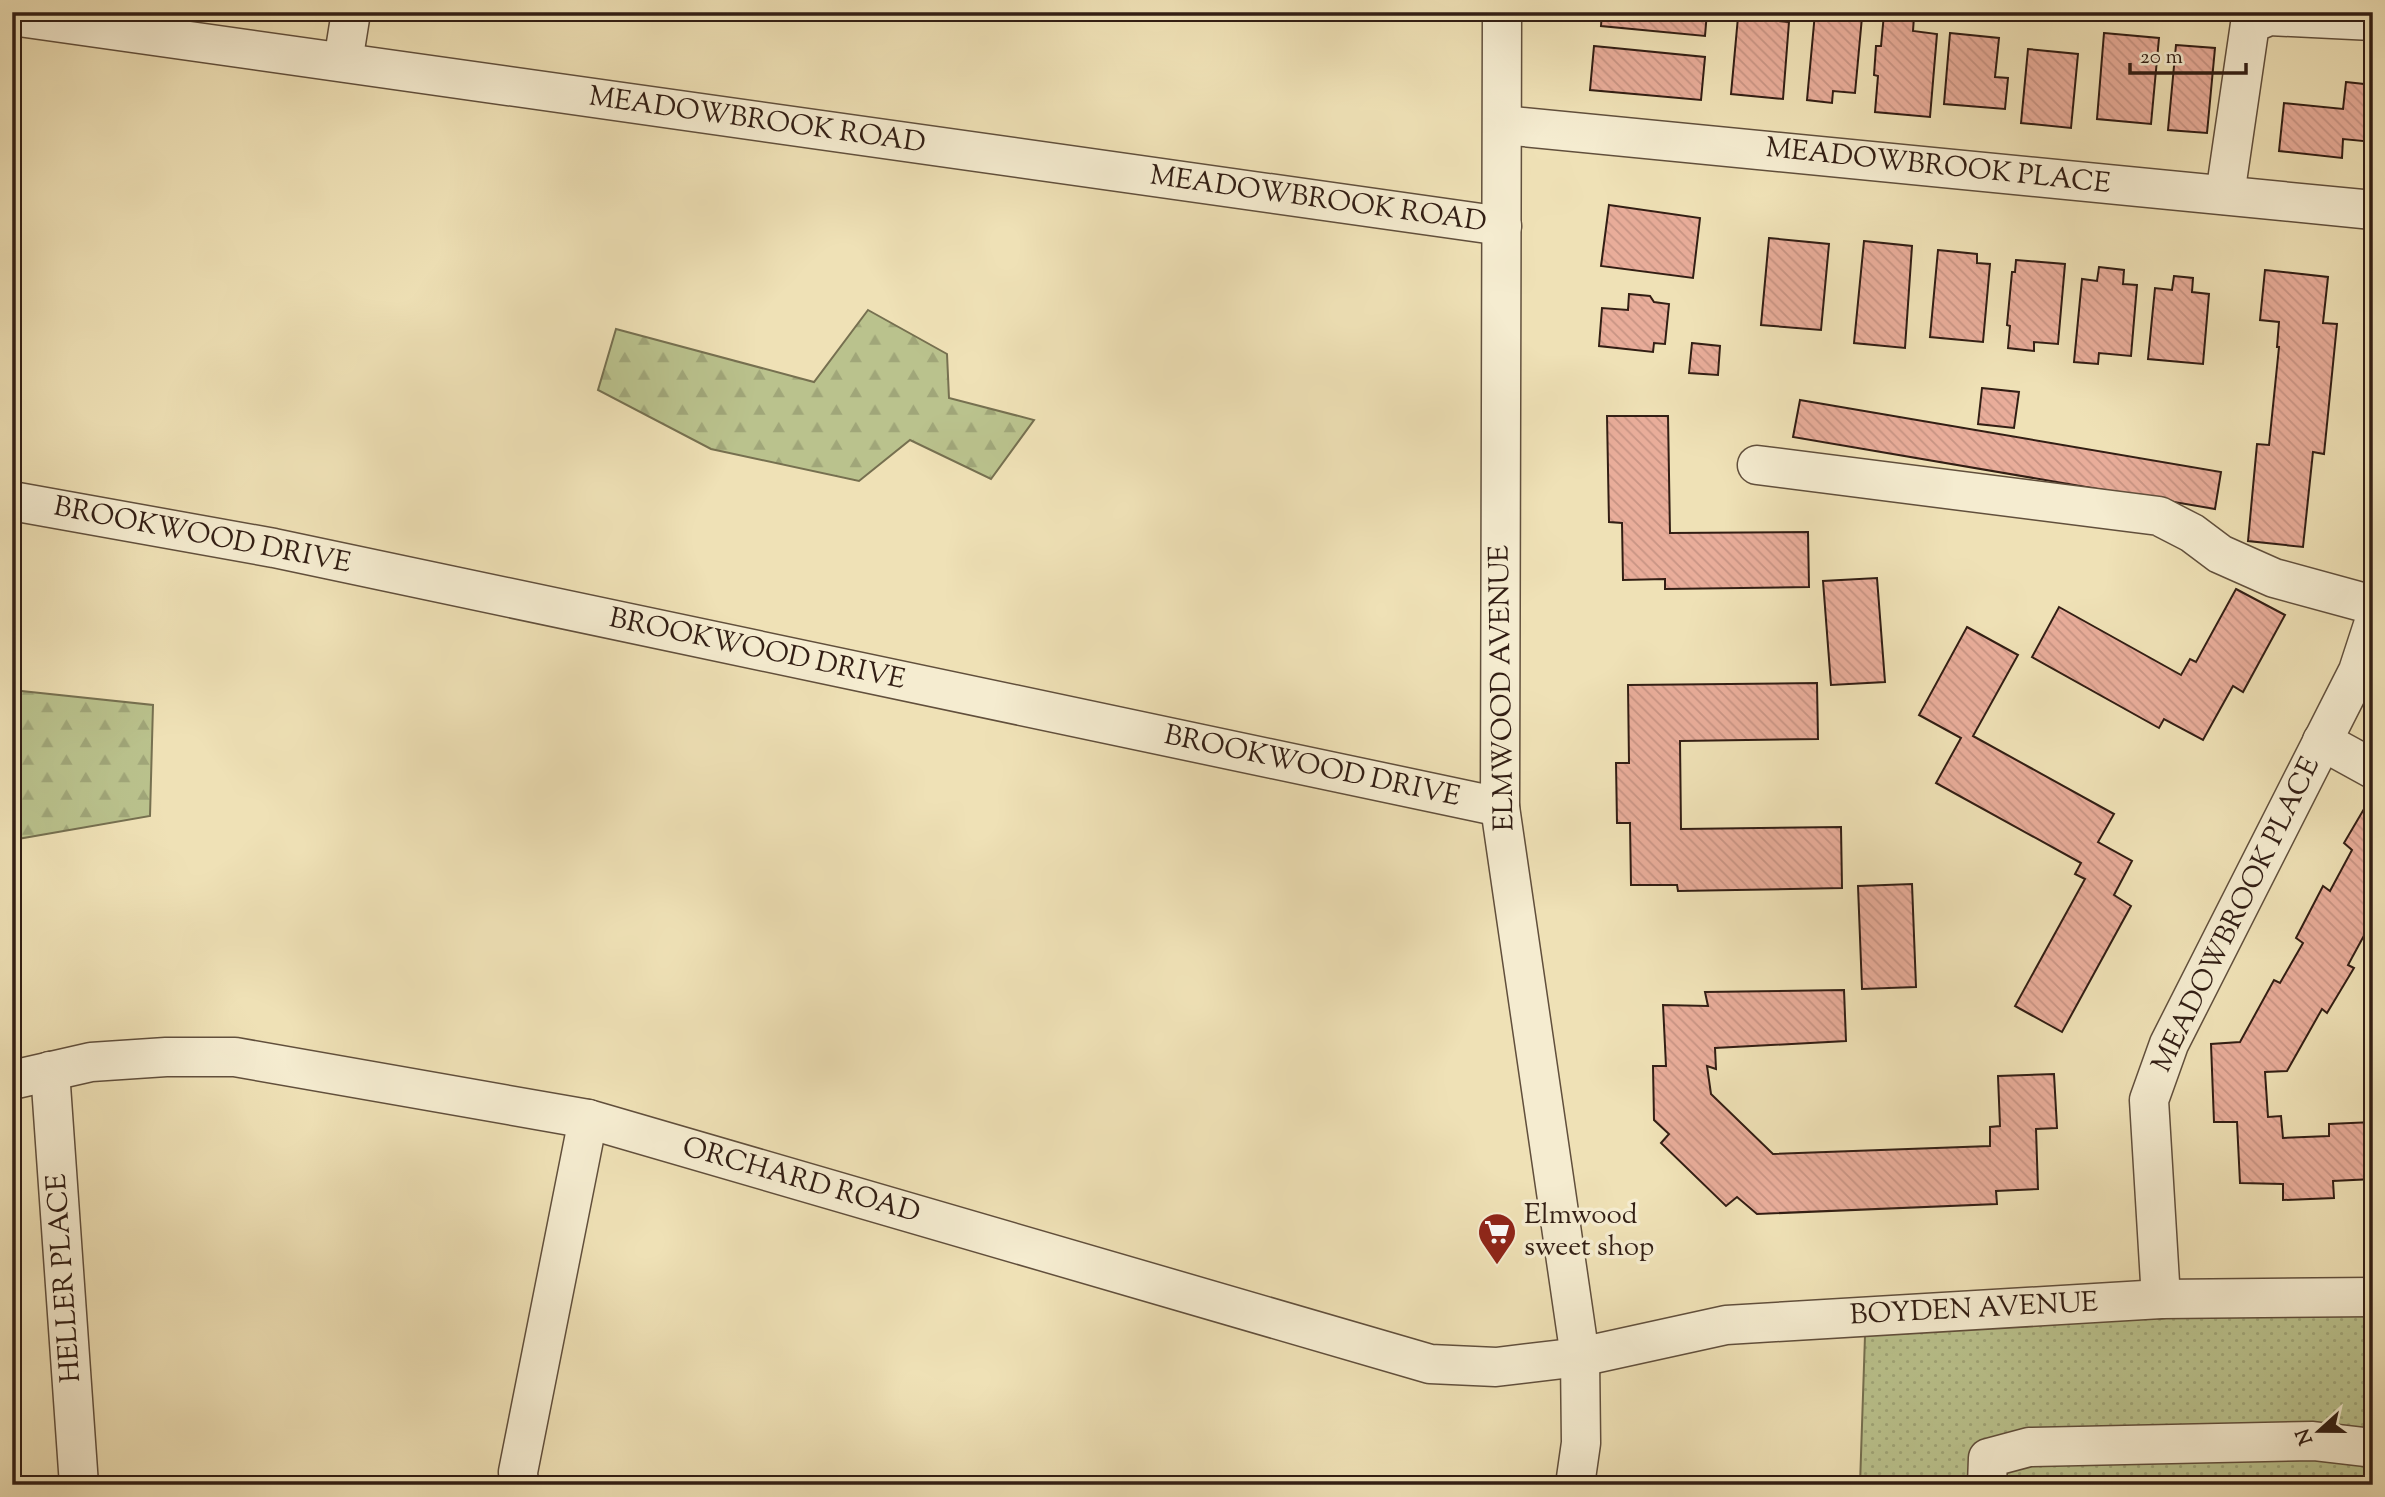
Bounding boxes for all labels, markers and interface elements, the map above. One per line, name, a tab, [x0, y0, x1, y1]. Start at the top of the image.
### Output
scale bar	[2130, 32, 2245, 76]
text: 20 m	[2140, 43, 2183, 73]
street label: MEADOWBROOK ROAD	[586, 78, 928, 164]
street label: MEADOWBROOK PLACE	[1764, 129, 2112, 205]
street label: MEADOWBROOK ROAD	[1147, 157, 1489, 243]
street label: BROOKWOOD DRIVE	[50, 488, 354, 584]
street label: ELMWOOD AVENUE	[1481, 544, 1525, 831]
street label: BROOKWOOD DRIVE	[605, 599, 909, 701]
street label: BROOKWOOD DRIVE	[1160, 716, 1464, 818]
street label: MEADOWBROOK PLACE	[2143, 750, 2331, 1079]
street label: ORCHARD ROAD	[677, 1128, 925, 1234]
street label: HELLER PLACE	[38, 1172, 92, 1384]
place label: Elmwood sweet shop	[1524, 1196, 1654, 1268]
supermarket icon: Elmwood sweet shop	[1476, 1211, 1518, 1266]
street label: BOYDEN AVENUE	[1849, 1284, 2099, 1336]
north arrow	[2284, 1396, 2354, 1466]
text: N	[2290, 1424, 2321, 1448]

